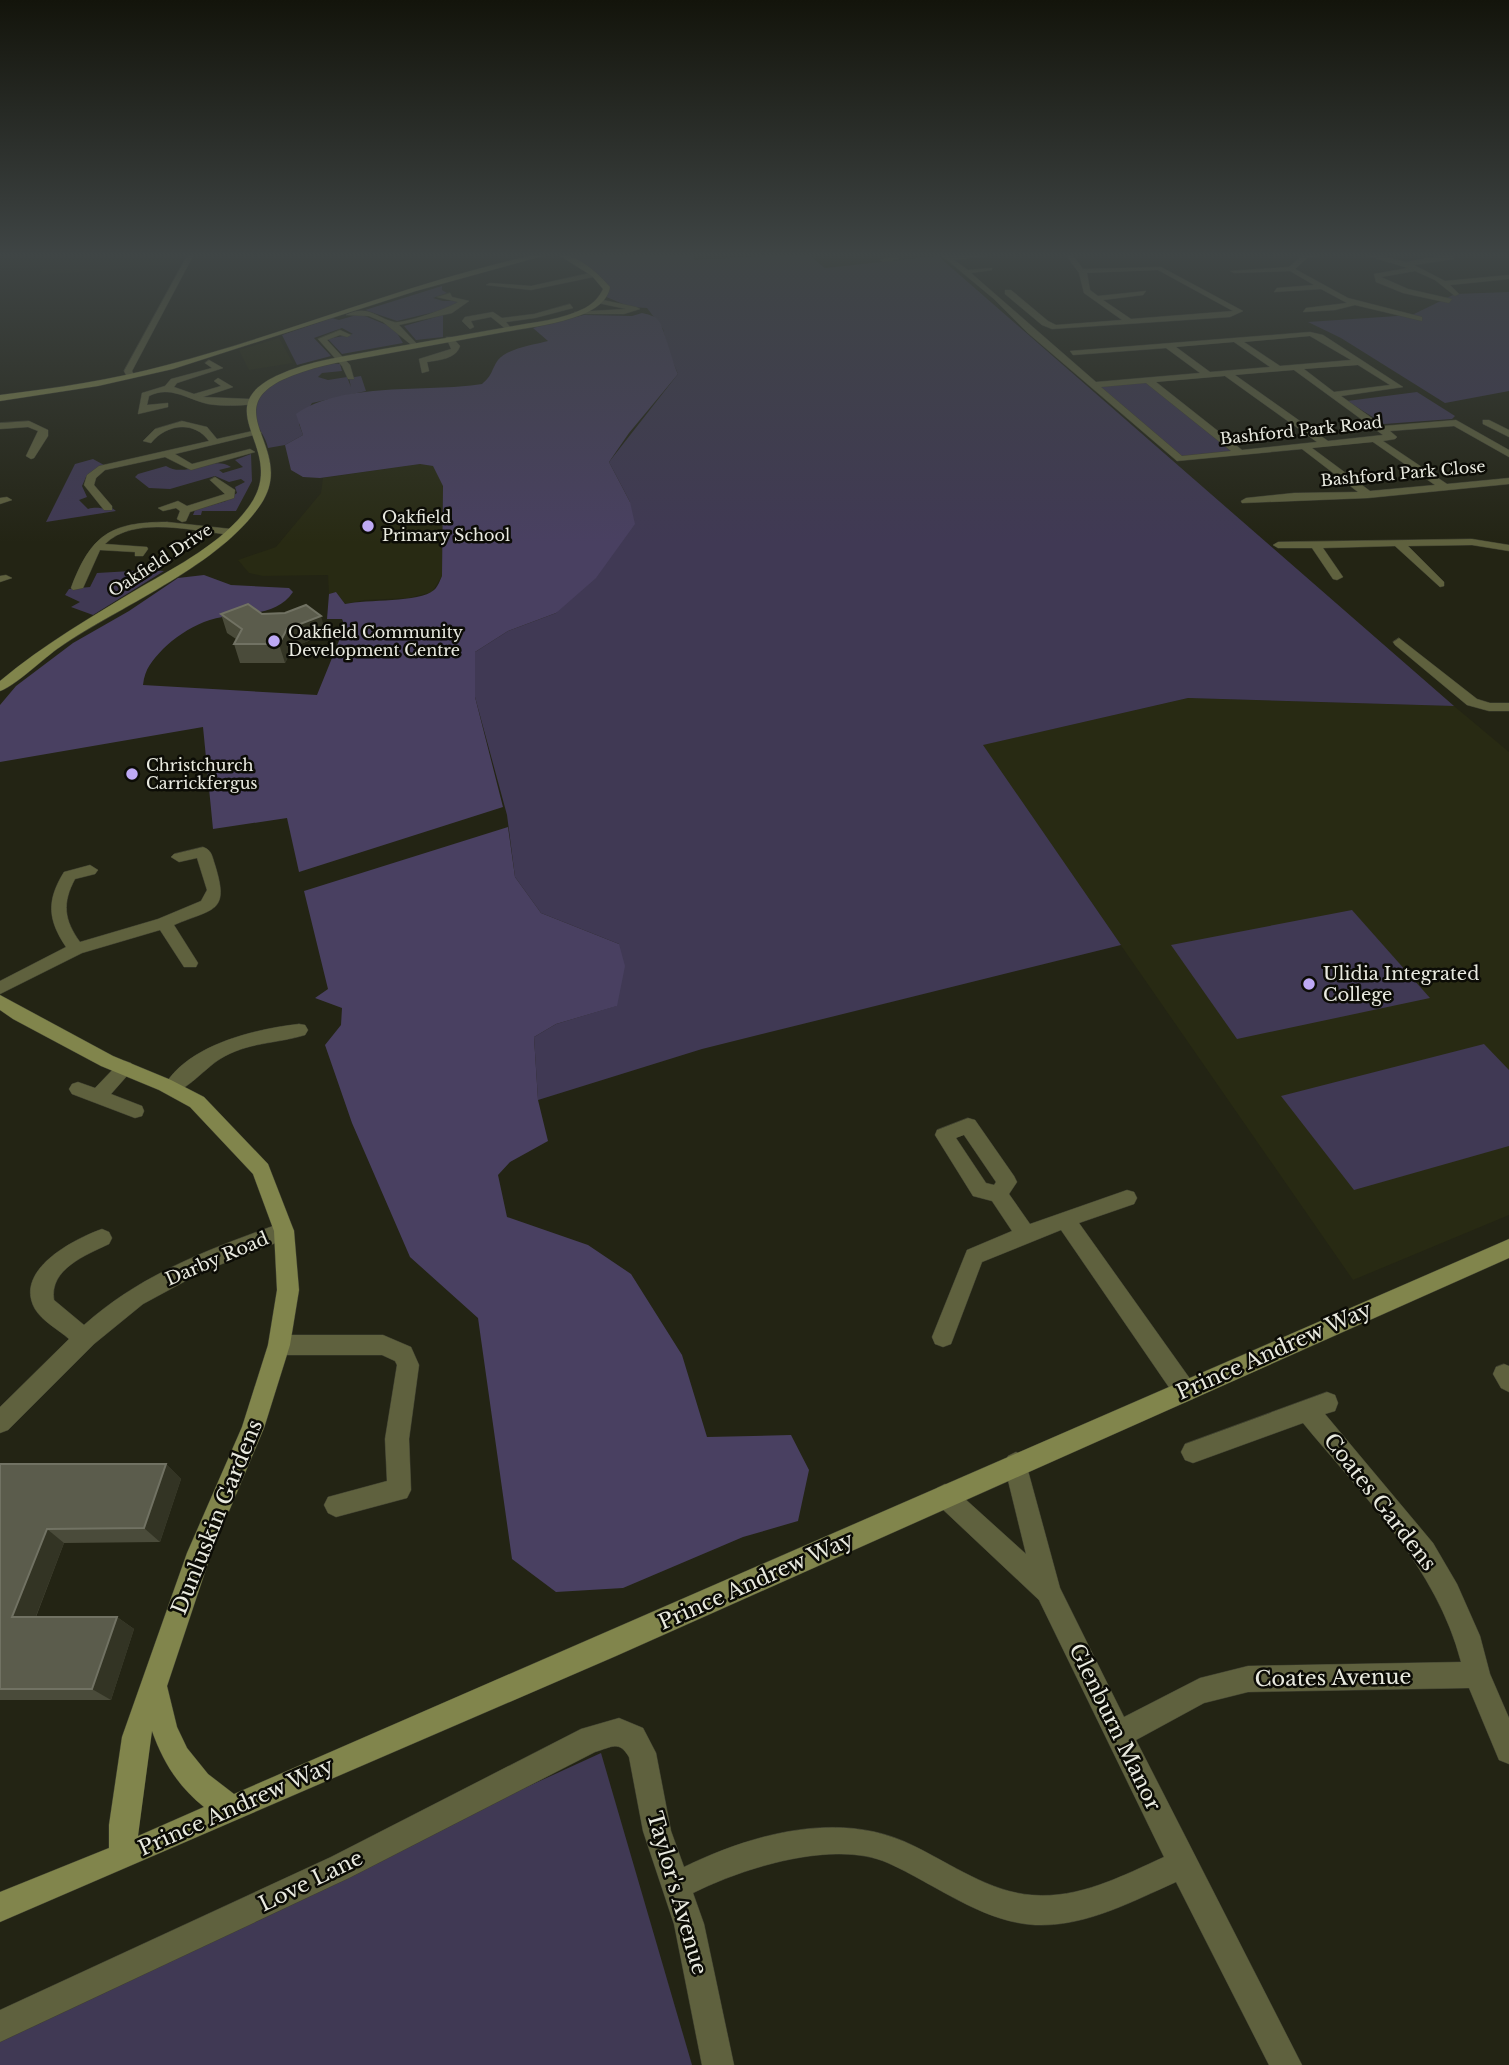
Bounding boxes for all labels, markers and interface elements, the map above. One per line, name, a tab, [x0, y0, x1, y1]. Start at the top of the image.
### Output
street label: Bashford Park Road	[1219, 412, 1383, 448]
street label: Bashford Park Close	[1320, 456, 1486, 490]
place label: Oakfield Primary School	[382, 507, 510, 545]
marker: Oakfield Primary School	[360, 518, 376, 534]
street label: Oakfield Drive	[104, 519, 216, 601]
place label: Oakfield Community Development Centre	[288, 622, 464, 660]
marker: Oakfield Community Development Centre	[266, 633, 282, 649]
place label: Christchurch Carrickfergus	[146, 755, 258, 793]
marker: Christchurch Carrickfergus	[124, 766, 140, 782]
place label: Ulidia Integrated College	[1323, 963, 1479, 1006]
marker: Ulidia Integrated College	[1301, 976, 1317, 992]
street label: Darby Road	[162, 1227, 272, 1291]
street label: Prince Andrew Way	[1172, 1296, 1376, 1406]
street label: Dunluskin Gardens	[166, 1416, 268, 1618]
street label: Coates Gardens	[1318, 1428, 1442, 1576]
street label: Prince Andrew Way	[654, 1526, 858, 1636]
street label: Glenburn Manor	[1063, 1639, 1167, 1815]
street label: Coates Avenue	[1254, 1664, 1412, 1692]
street label: Prince Andrew Way	[134, 1752, 338, 1862]
street label: Taylor's Avenue	[641, 1808, 713, 1978]
street label: Love Lane	[255, 1845, 367, 1917]

